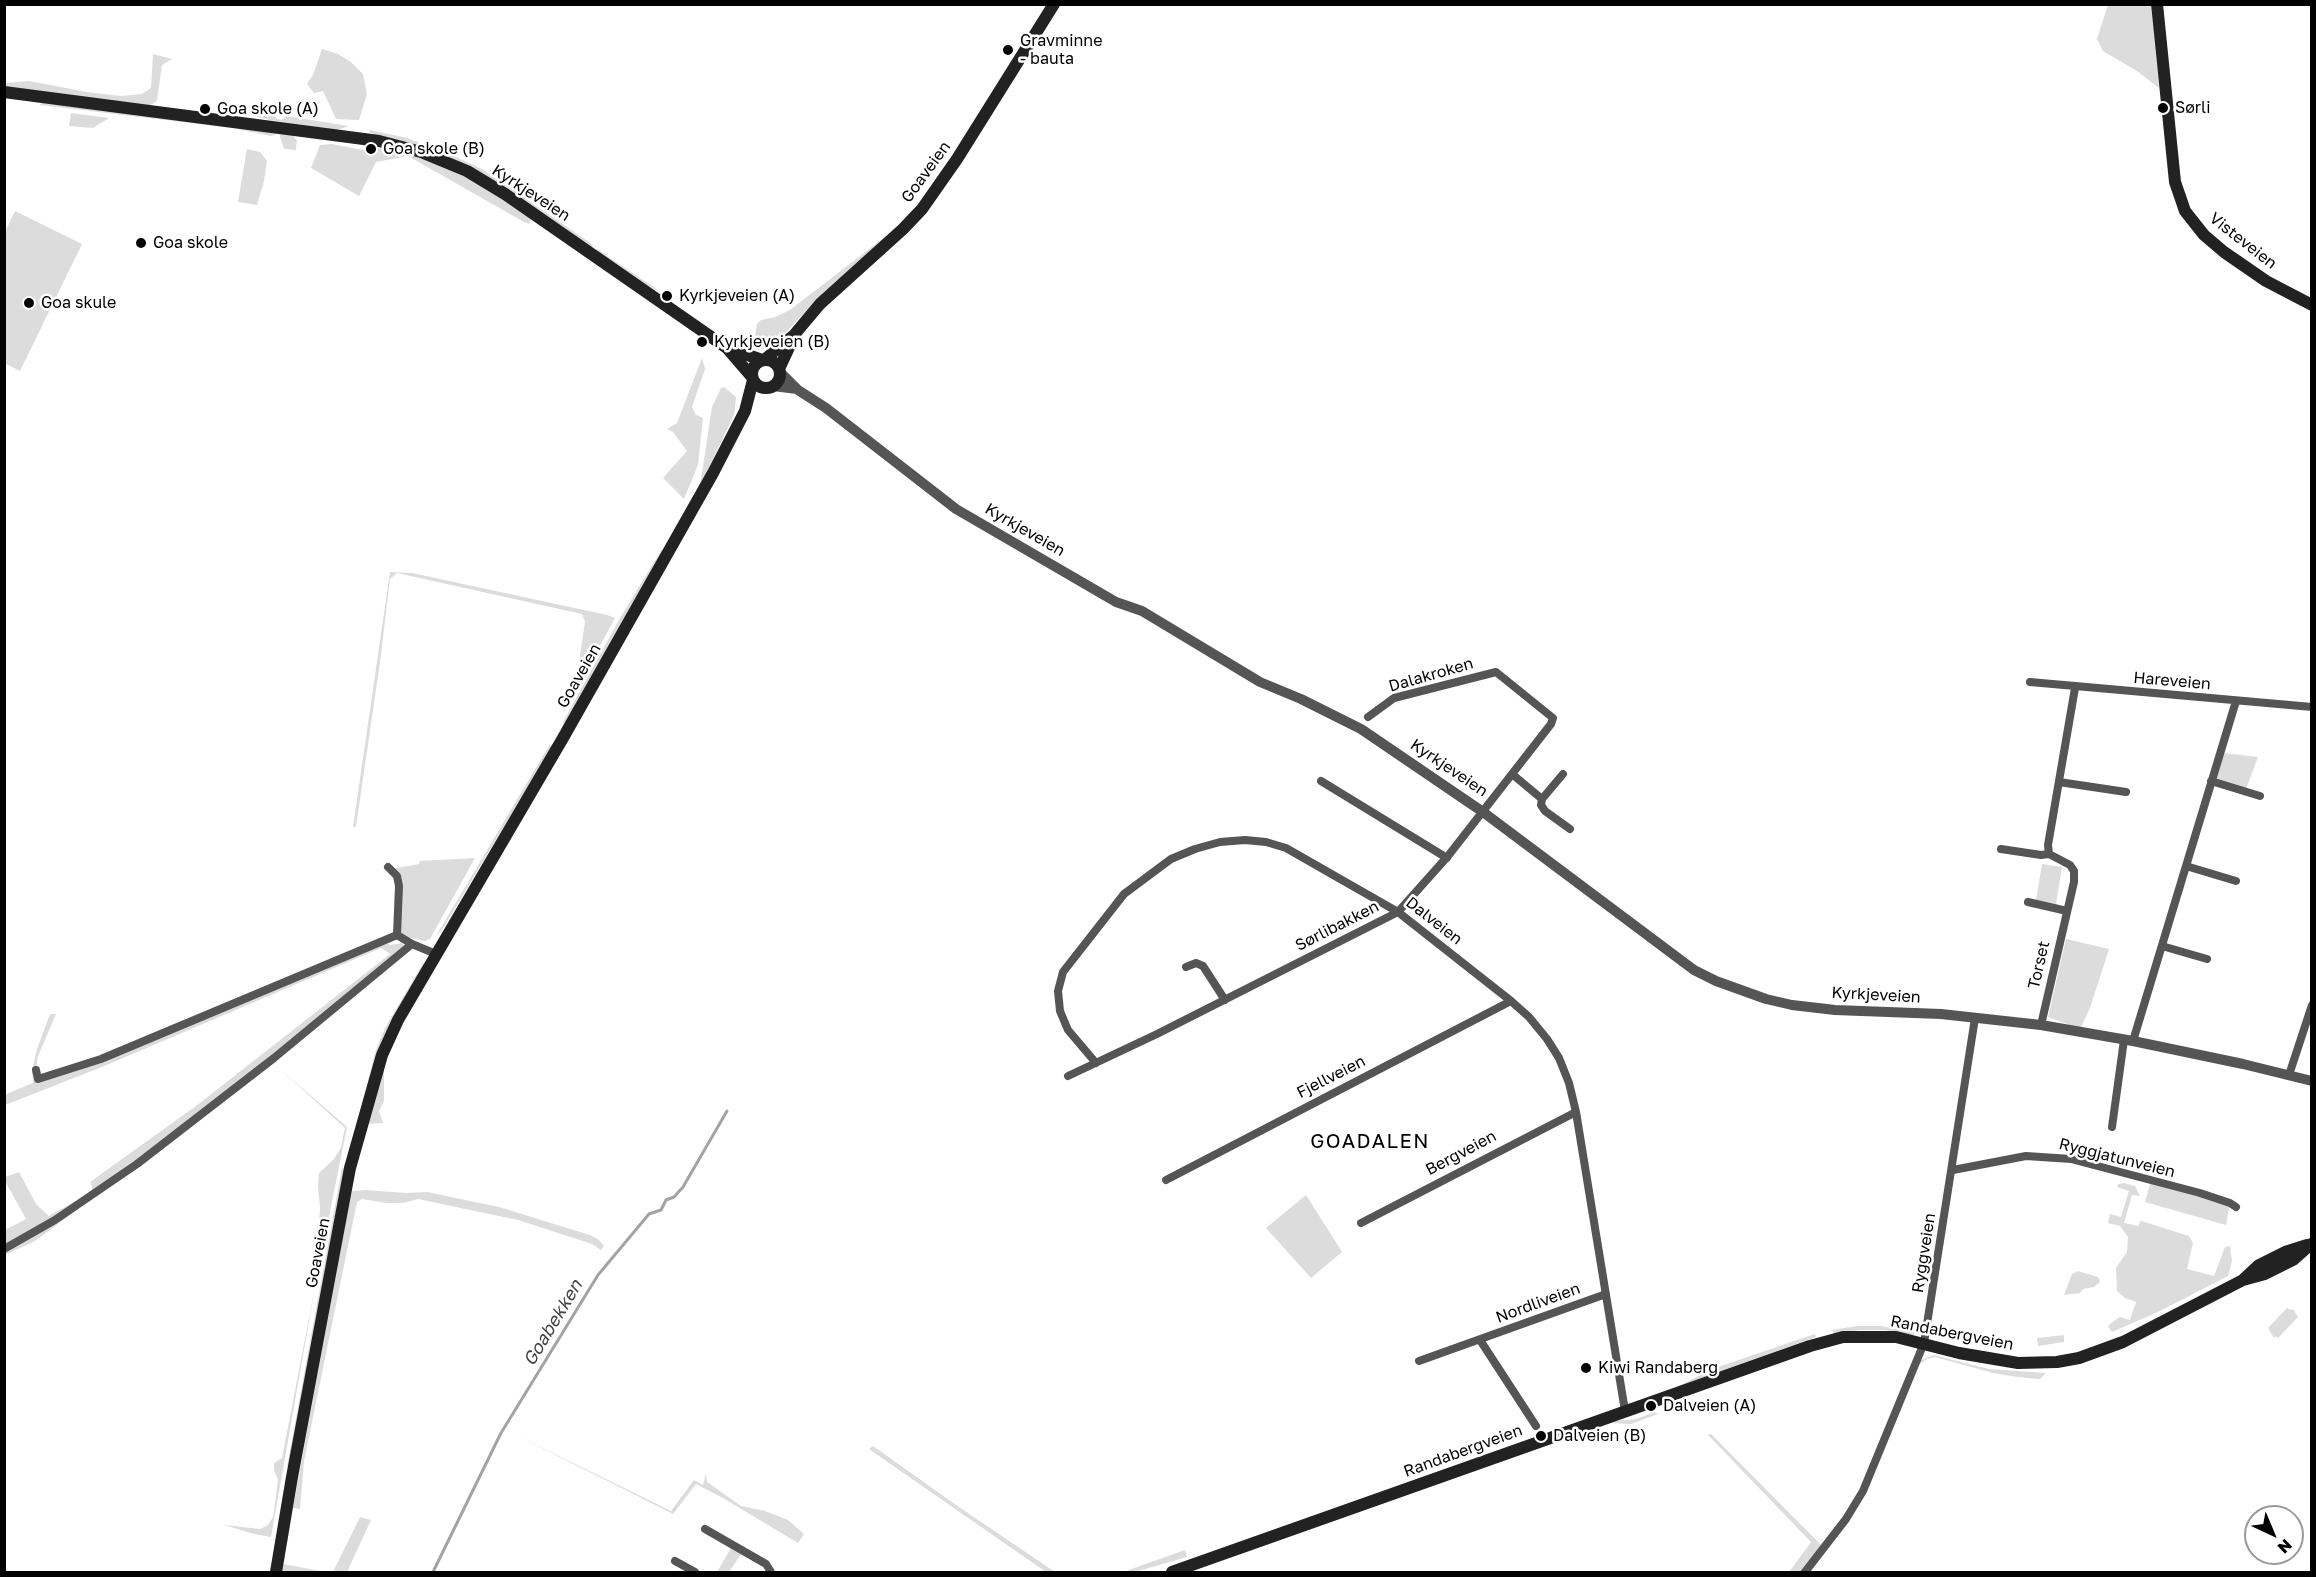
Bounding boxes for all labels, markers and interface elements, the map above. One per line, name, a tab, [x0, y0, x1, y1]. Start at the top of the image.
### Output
place label: Gravminne - bauta	[1020, 31, 1102, 69]
marker: Gravminne - bauta	[1001, 43, 1015, 57]
place label: Sørli	[2175, 98, 2210, 118]
place label: Goa skole (A)	[217, 99, 319, 119]
marker: Sørli	[2156, 101, 2170, 115]
marker: Goa skole (A)	[198, 102, 212, 116]
street label: Goaveien	[897, 138, 955, 206]
place label: Goa skole (B)	[383, 139, 485, 159]
marker: Goa skole (B)	[364, 142, 378, 156]
street label: Kyrkjeveien	[488, 161, 574, 225]
street label: Visteveien	[2205, 209, 2281, 273]
place label: Goa skole	[153, 233, 228, 253]
marker: Goa skole	[134, 236, 148, 250]
place label: Kyrkjeveien (A)	[679, 286, 795, 306]
marker: Kyrkjeveien (A)	[660, 289, 674, 303]
place label: Goa skule	[41, 293, 116, 313]
marker: Goa skule	[22, 296, 36, 310]
place label: Kyrkjeveien (B)	[714, 332, 830, 352]
marker: Kyrkjeveien (B)	[695, 335, 709, 349]
street label: Kyrkjeveien	[982, 499, 1068, 561]
street label: Goaveien	[553, 640, 605, 712]
street label: Dalakroken	[1387, 654, 1475, 696]
street label: Hareveien	[2133, 668, 2211, 694]
street label: Kyrkjeveien	[1407, 735, 1491, 801]
street label: Dalveien	[1402, 893, 1466, 949]
street label: Sørlibakken	[1292, 897, 1382, 955]
street label: Torset	[2024, 939, 2054, 991]
street label: Kyrkjeveien	[1831, 983, 1921, 1007]
street label: Fjellveien	[1294, 1052, 1368, 1102]
street label: Bergveien	[1422, 1126, 1500, 1180]
district label: GOADALEN	[1310, 1130, 1430, 1154]
street label: Ryggjatunveien	[2057, 1134, 2177, 1182]
street label: Ryggveien	[1908, 1212, 1940, 1294]
street label: Goaveien	[302, 1216, 334, 1290]
water label: Goabekken	[519, 1276, 587, 1370]
street label: Nordliveien	[1493, 1279, 1583, 1327]
street label: Randabergveien	[1889, 1312, 2015, 1354]
place label: Kiwi Randaberg	[1598, 1358, 1718, 1378]
marker: Kiwi Randaberg	[1579, 1361, 1593, 1375]
place label: Dalveien (A)	[1663, 1396, 1756, 1416]
marker: Dalveien (A)	[1644, 1399, 1658, 1413]
street label: Randabergveien	[1401, 1421, 1525, 1481]
place label: Dalveien (B)	[1553, 1426, 1646, 1446]
marker: Dalveien (B)	[1534, 1429, 1548, 1443]
north arrow	[2244, 1505, 2304, 1565]
text: N	[2274, 1535, 2296, 1558]

